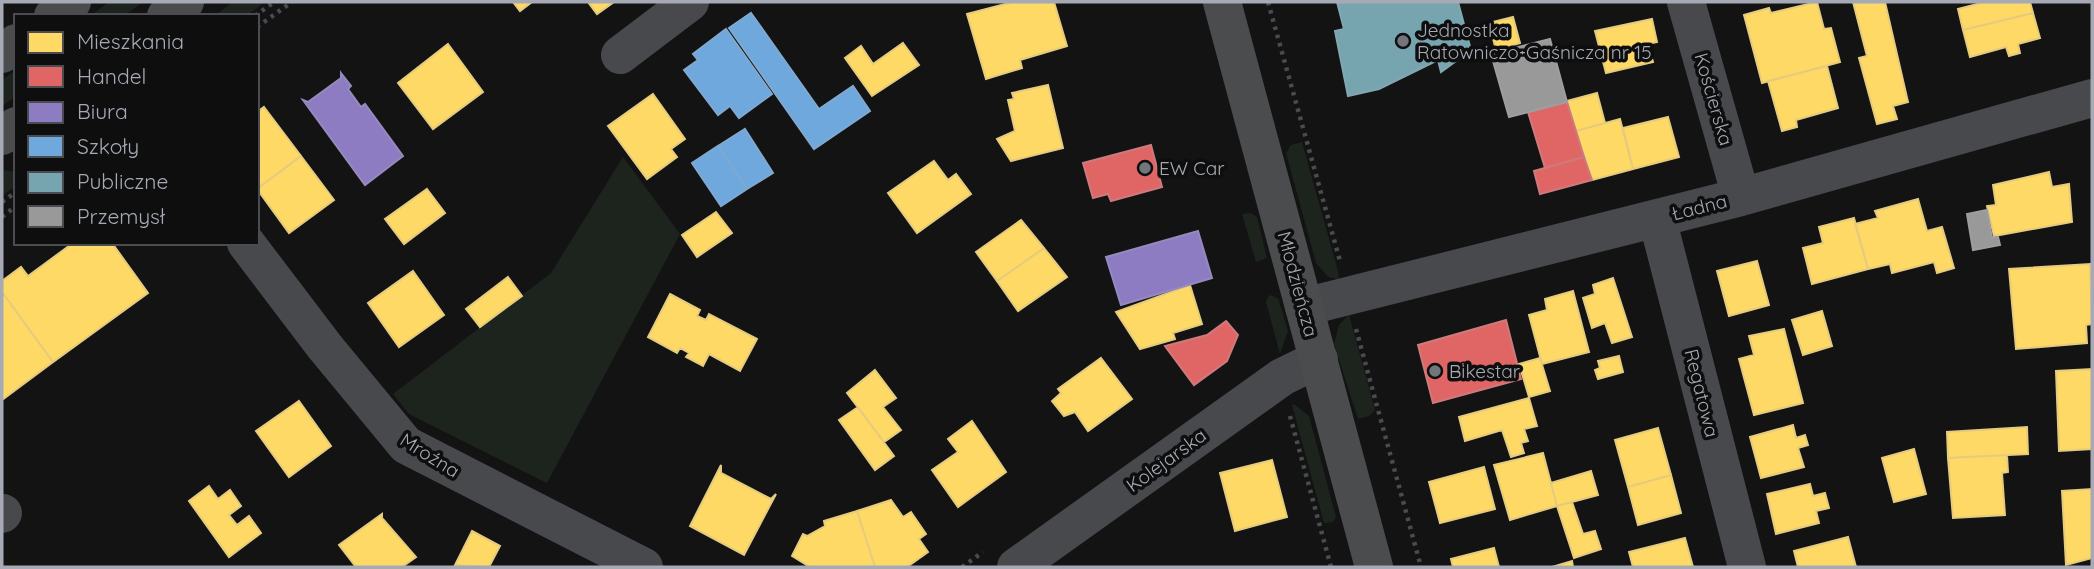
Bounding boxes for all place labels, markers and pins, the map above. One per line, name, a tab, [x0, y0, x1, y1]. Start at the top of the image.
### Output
place label: Jednostka Ratowniczo-Gaśnicza nr 15	[1417, 18, 1652, 64]
marker: Jednostka Ratowniczo-Gaśnicza nr 15	[1395, 33, 1411, 49]
place label: EW Car	[1159, 156, 1225, 180]
marker: EW Car	[1137, 160, 1153, 176]
place label: Bikestar	[1449, 359, 1521, 383]
marker: Bikestar	[1427, 363, 1443, 379]

